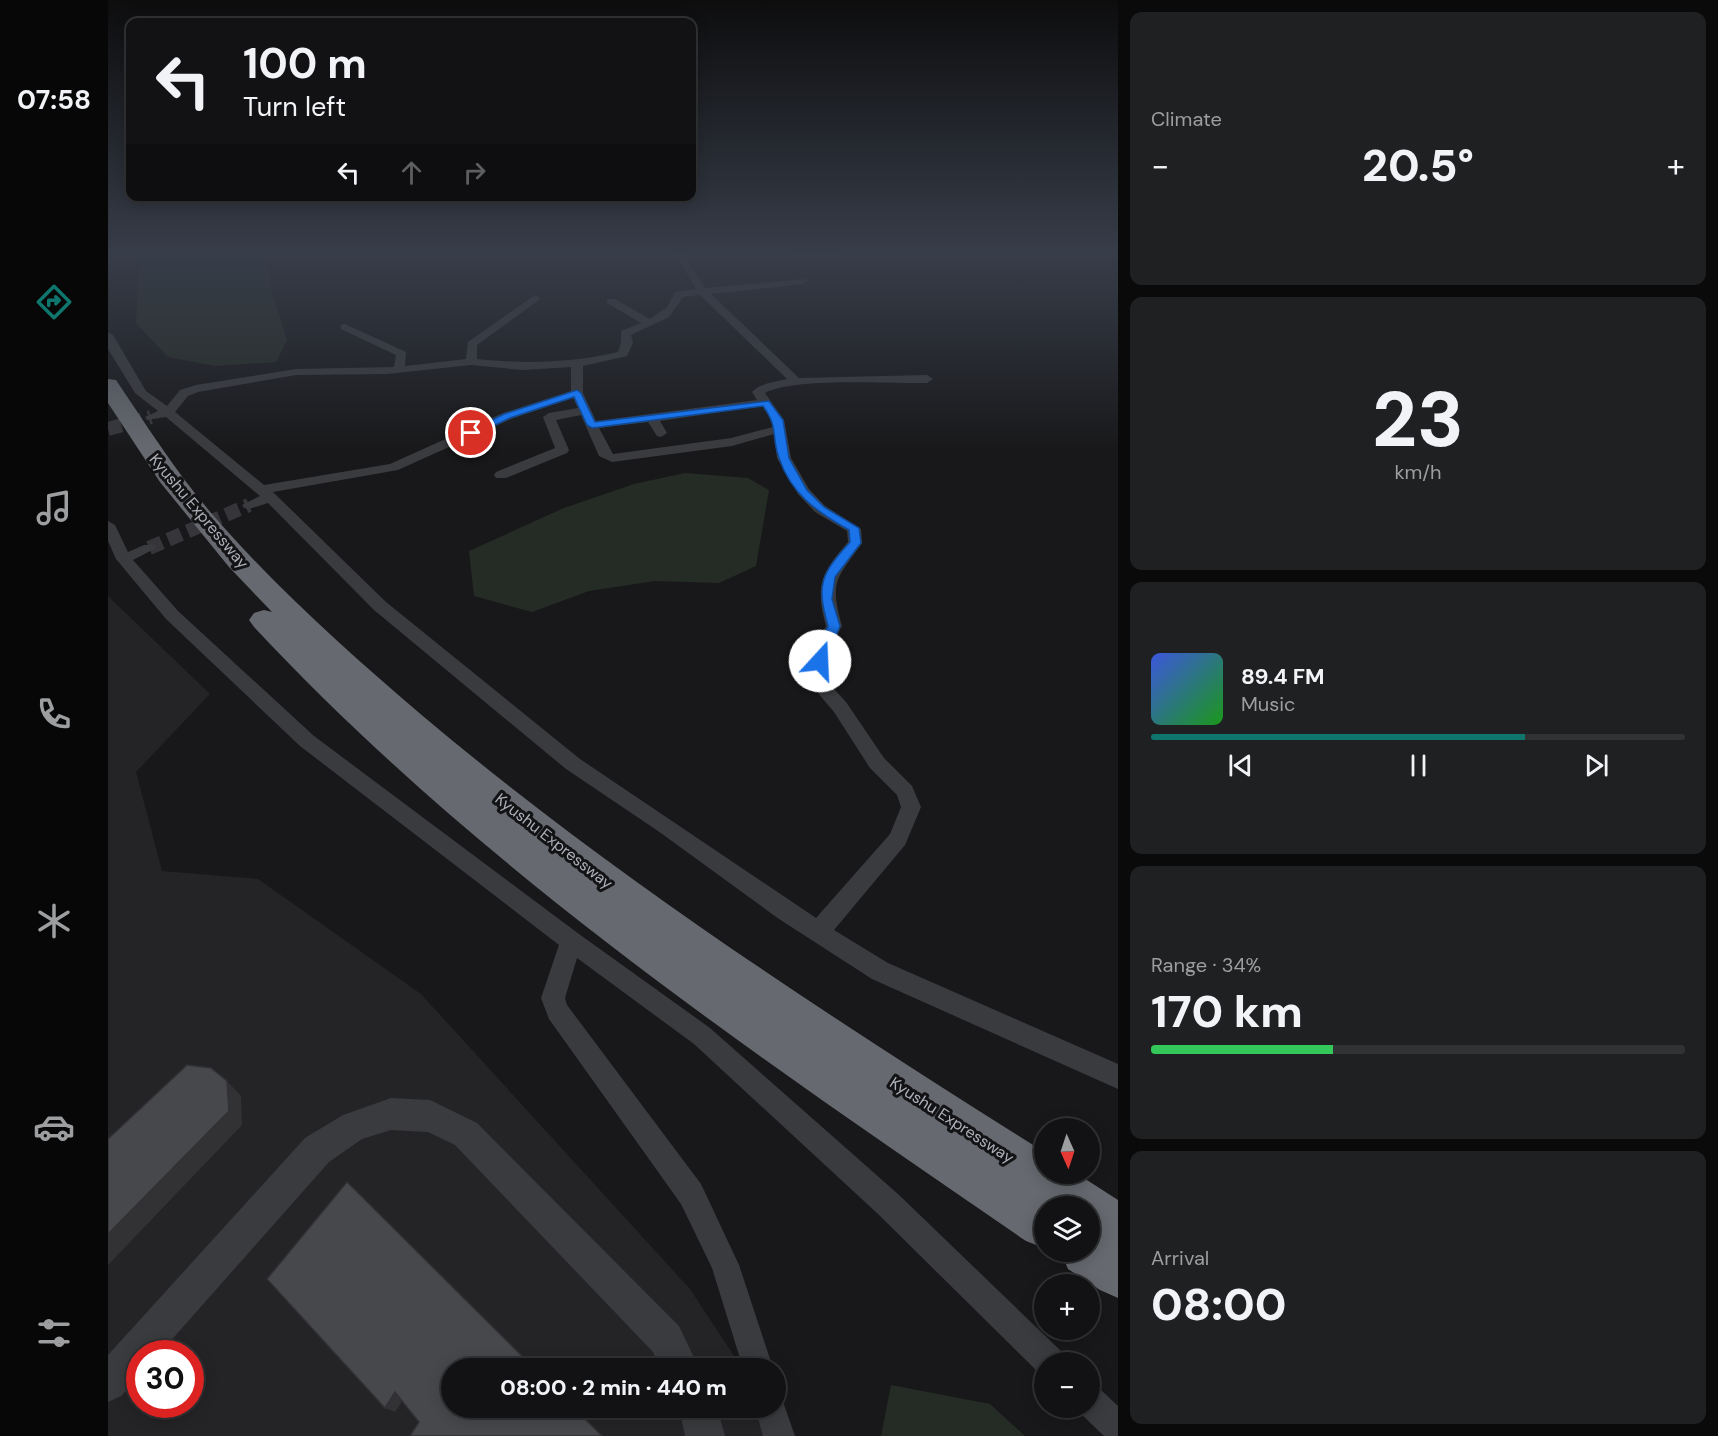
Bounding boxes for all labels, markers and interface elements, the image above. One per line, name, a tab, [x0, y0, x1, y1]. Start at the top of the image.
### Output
text: 100 m	[243, 36, 367, 91]
icon: left	[144, 42, 222, 120]
text: 07:58	[17, 82, 91, 117]
text: Turn left	[243, 89, 346, 124]
text: Climate	[1151, 106, 1222, 132]
text: 20.5°	[1362, 136, 1474, 195]
text: −	[1151, 144, 1169, 187]
text: +	[1667, 144, 1685, 187]
icon: left	[332, 156, 365, 189]
icon: ahead	[395, 156, 428, 189]
icon: right	[458, 156, 491, 189]
icon: directions	[33, 281, 75, 323]
text: 23	[1372, 369, 1464, 470]
pin	[445, 407, 496, 458]
icon: arrive	[454, 416, 487, 449]
street label: Kyushu Expressway	[145, 449, 253, 573]
text: km/h	[1394, 459, 1442, 485]
icon: music	[33, 487, 75, 529]
position arrow	[788, 629, 852, 693]
text: 89.4 FM	[1241, 662, 1324, 691]
text: Music	[1241, 691, 1296, 717]
icon: phone	[33, 693, 75, 735]
icon: previous	[1224, 749, 1257, 782]
icon: pause	[1402, 749, 1435, 782]
icon: next	[1580, 749, 1613, 782]
street label: Kyushu Expressway	[491, 788, 617, 894]
icon: climate	[33, 900, 75, 942]
text: Range · 34%	[1151, 952, 1261, 978]
text: 170 km	[1151, 982, 1303, 1041]
street label: Kyushu Expressway	[886, 1072, 1018, 1168]
icon: car	[33, 1106, 75, 1148]
north arrow	[1034, 1118, 1100, 1184]
map controls	[1034, 1118, 1100, 1418]
button: layers	[1034, 1196, 1100, 1262]
text: Arrival	[1151, 1245, 1209, 1271]
button: +	[1034, 1274, 1100, 1340]
text: 08:00	[1151, 1275, 1287, 1334]
icon: filters	[33, 1312, 75, 1354]
speed limit sign: 30	[126, 1340, 204, 1418]
button: −	[1034, 1352, 1100, 1418]
text: 08:00 · 2 min · 440 m	[500, 1373, 727, 1402]

